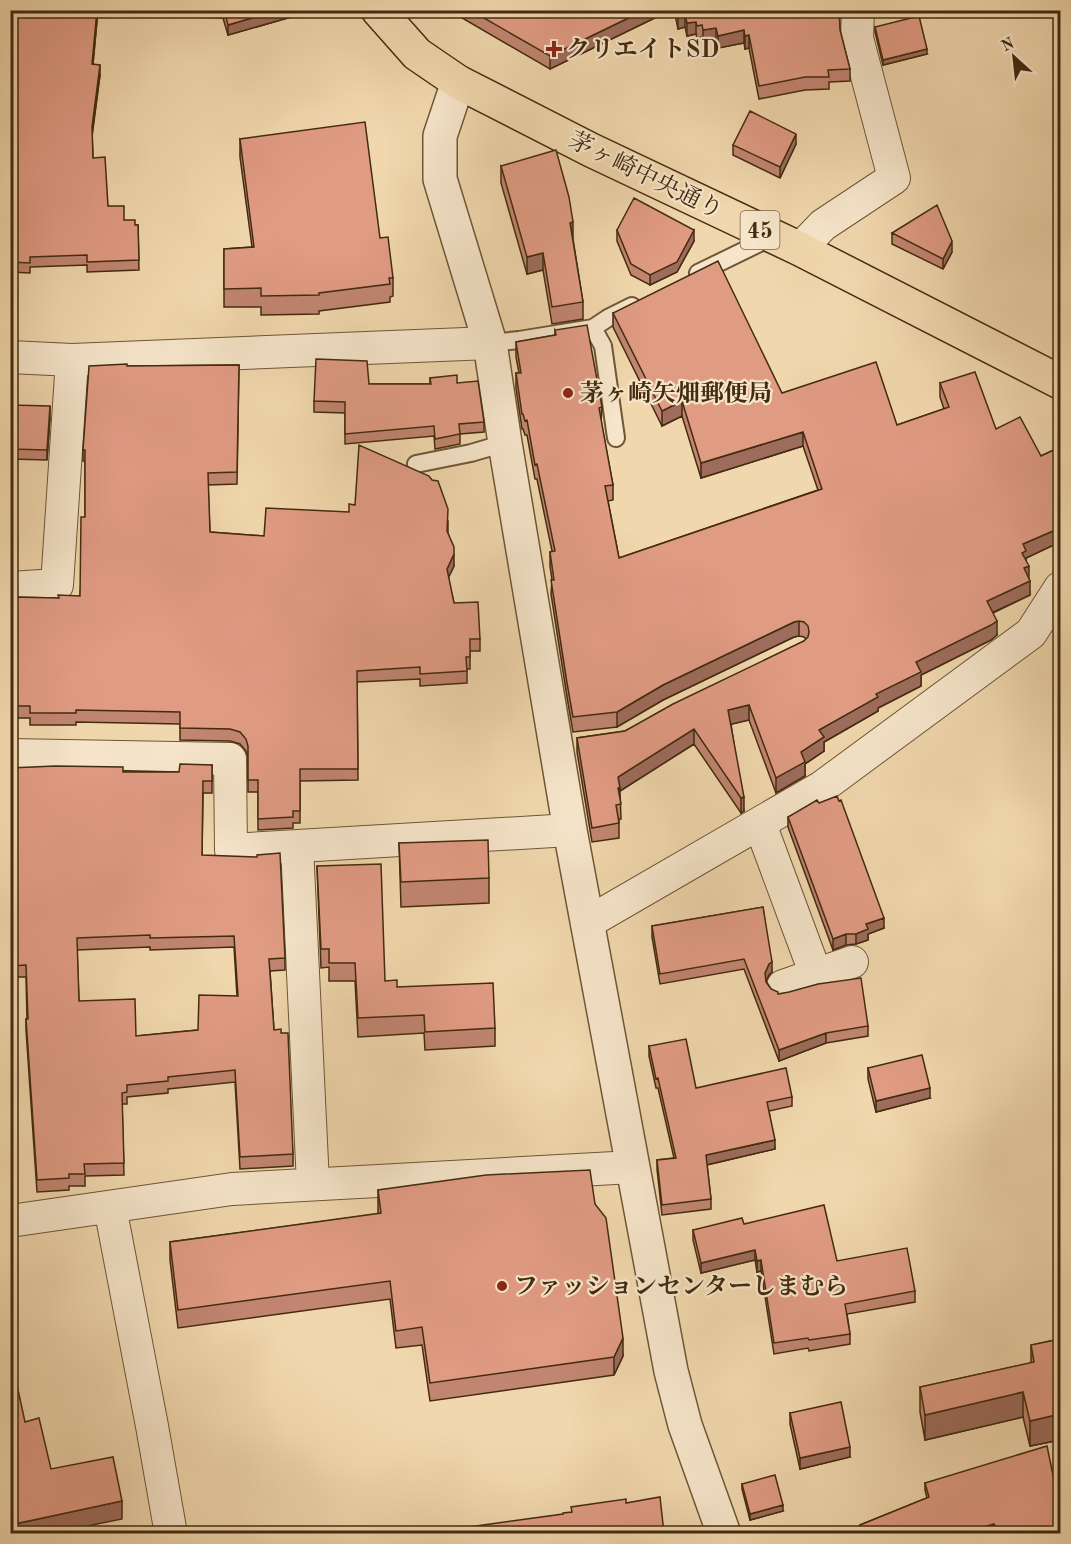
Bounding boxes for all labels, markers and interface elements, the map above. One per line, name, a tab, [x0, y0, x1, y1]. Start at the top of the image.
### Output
north arrow	[984, 27, 1044, 87]
text: N	[999, 35, 1018, 55]
place label: クリエイトSD	[566, 37, 719, 63]
marker: クリエイトSD	[547, 42, 561, 56]
street label: 茅ヶ崎中央通り	[564, 126, 727, 224]
road number: 45	[740, 211, 780, 249]
place label: 茅ヶ崎矢畑郵便局	[580, 380, 772, 407]
marker: 茅ヶ崎矢畑郵便局	[561, 386, 575, 400]
place label: ファッションセンターしまむら	[514, 1274, 848, 1300]
marker: ファッションセンターしまむら	[495, 1279, 509, 1293]

